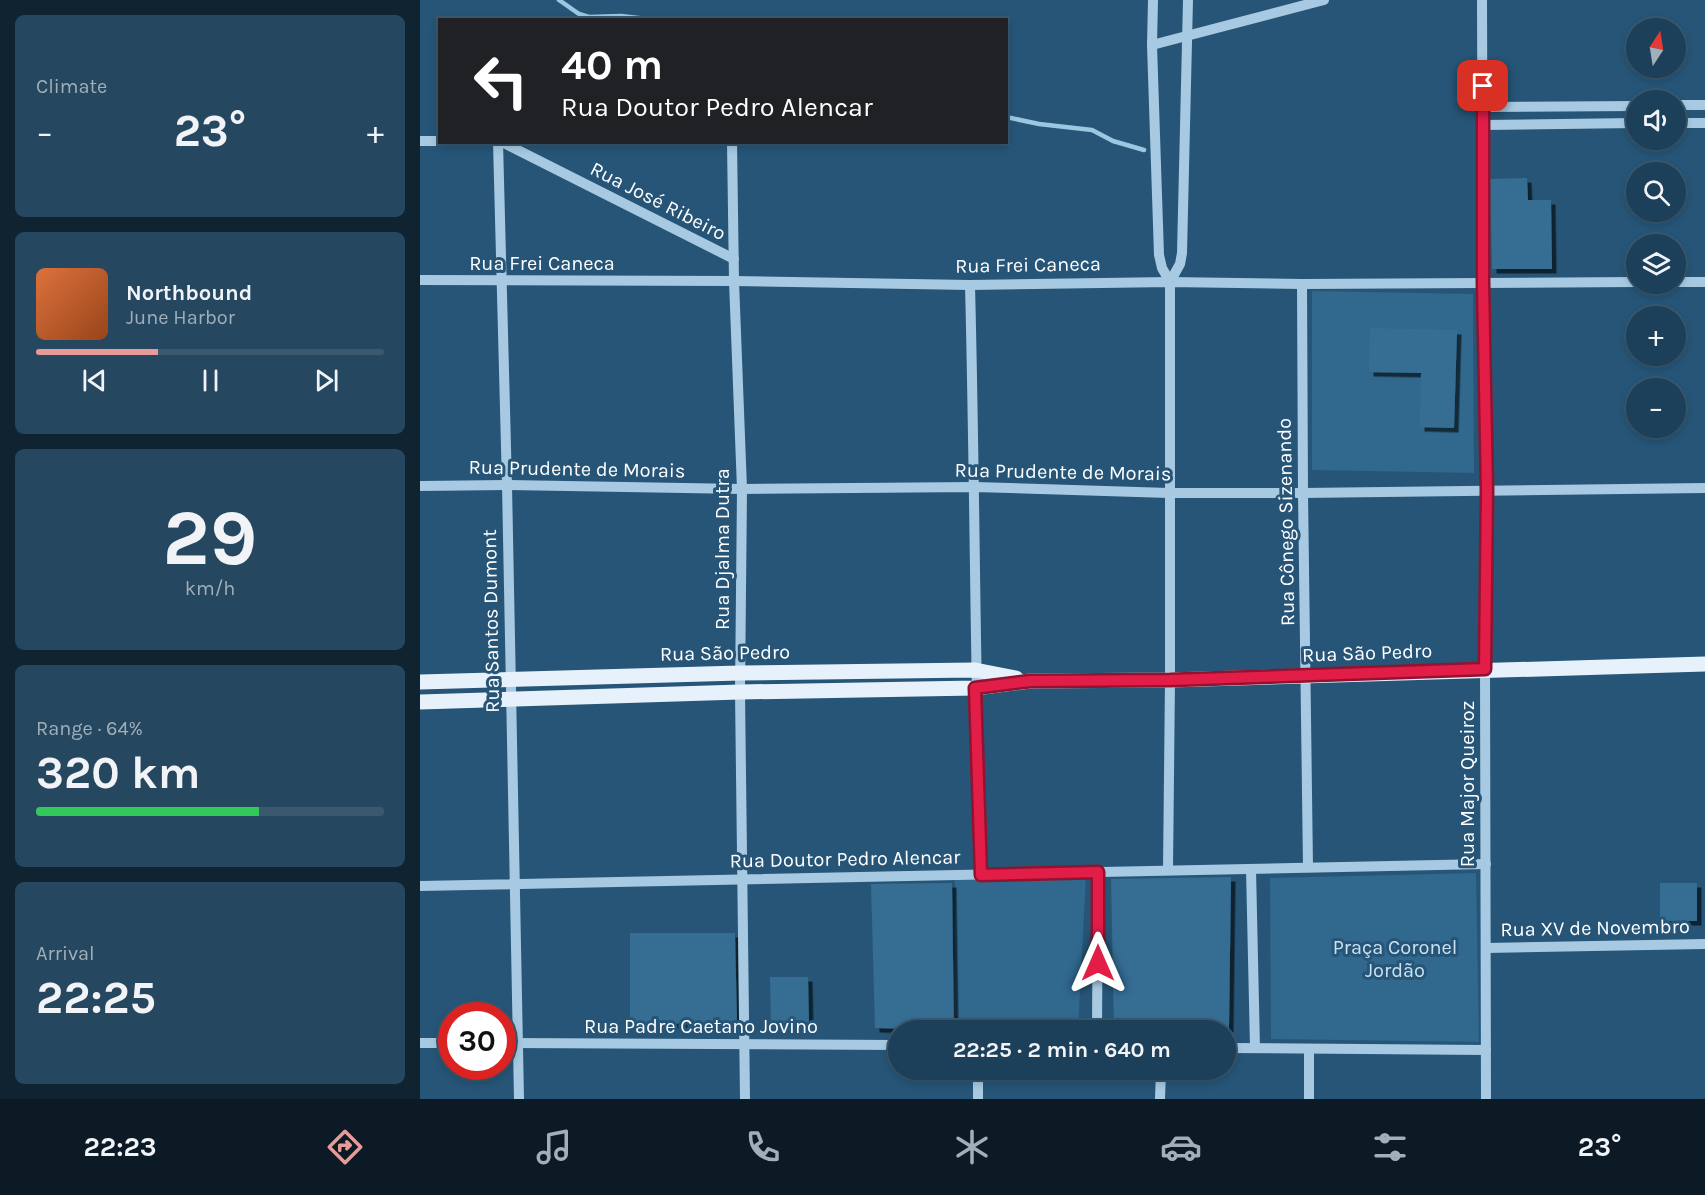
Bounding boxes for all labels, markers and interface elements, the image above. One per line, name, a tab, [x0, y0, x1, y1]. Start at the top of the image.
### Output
north arrow	[1626, 18, 1686, 78]
map controls	[1626, 18, 1686, 438]
text: 40 m	[561, 40, 663, 90]
icon: left	[462, 42, 540, 120]
pin	[1457, 60, 1508, 111]
icon: arrive	[1466, 69, 1499, 102]
text: Climate	[36, 75, 107, 98]
button: sound	[1626, 90, 1686, 150]
text: Rua Doutor Pedro Alencar	[561, 91, 873, 123]
text: 23°	[174, 105, 246, 157]
text: −	[36, 113, 53, 151]
text: +	[367, 113, 384, 151]
street label: Rua José Ribeiro	[586, 157, 730, 245]
button: search	[1626, 162, 1686, 222]
button: layers	[1626, 234, 1686, 294]
street label: Rua Frei Caneca	[469, 252, 615, 275]
street label: Rua Frei Caneca	[955, 252, 1101, 278]
text: Northbound	[126, 280, 252, 306]
text: June Harbor	[126, 306, 235, 329]
button: +	[1626, 306, 1686, 366]
icon: previous	[78, 364, 111, 397]
icon: pause	[194, 364, 227, 397]
icon: next	[310, 364, 343, 397]
button: −	[1626, 378, 1686, 438]
street label: Rua Cônego Sizenando	[1273, 418, 1299, 626]
street label: Rua Prudente de Morais	[468, 456, 686, 482]
street label: Rua Prudente de Morais	[954, 459, 1172, 485]
street label: Rua Djalma Dutra	[711, 468, 734, 630]
text: 29	[163, 492, 257, 584]
street label: Rua Santos Dumont	[478, 529, 504, 713]
text: km/h	[185, 577, 235, 600]
street label: Rua São Pedro	[1302, 639, 1432, 667]
street label: Rua São Pedro	[660, 640, 790, 666]
street label: Rua Major Queiroz	[1456, 701, 1479, 867]
text: Range · 64%	[36, 717, 143, 740]
text: 320 km	[36, 747, 200, 799]
street label: Rua Doutor Pedro Alencar	[729, 845, 961, 873]
street label: Rua XV de Novembro	[1500, 915, 1690, 941]
position arrow	[1066, 931, 1130, 995]
park label: Praça Coronel Jordão	[1333, 936, 1457, 982]
text: Arrival	[36, 942, 95, 965]
text: 22:25	[36, 972, 156, 1024]
speed limit sign: 30	[438, 1002, 516, 1080]
street label: Rua Padre Caetano Jovino	[584, 1015, 818, 1038]
text: 22:25 · 2 min · 640 m	[953, 1037, 1171, 1063]
icon: directions	[324, 1126, 366, 1168]
icon: music	[533, 1126, 575, 1168]
icon: phone	[742, 1126, 784, 1168]
icon: climate	[951, 1126, 993, 1168]
icon: car	[1160, 1126, 1202, 1168]
icon: filters	[1369, 1126, 1411, 1168]
text: 22:23	[84, 1131, 157, 1163]
text: 23°	[1578, 1131, 1621, 1163]

